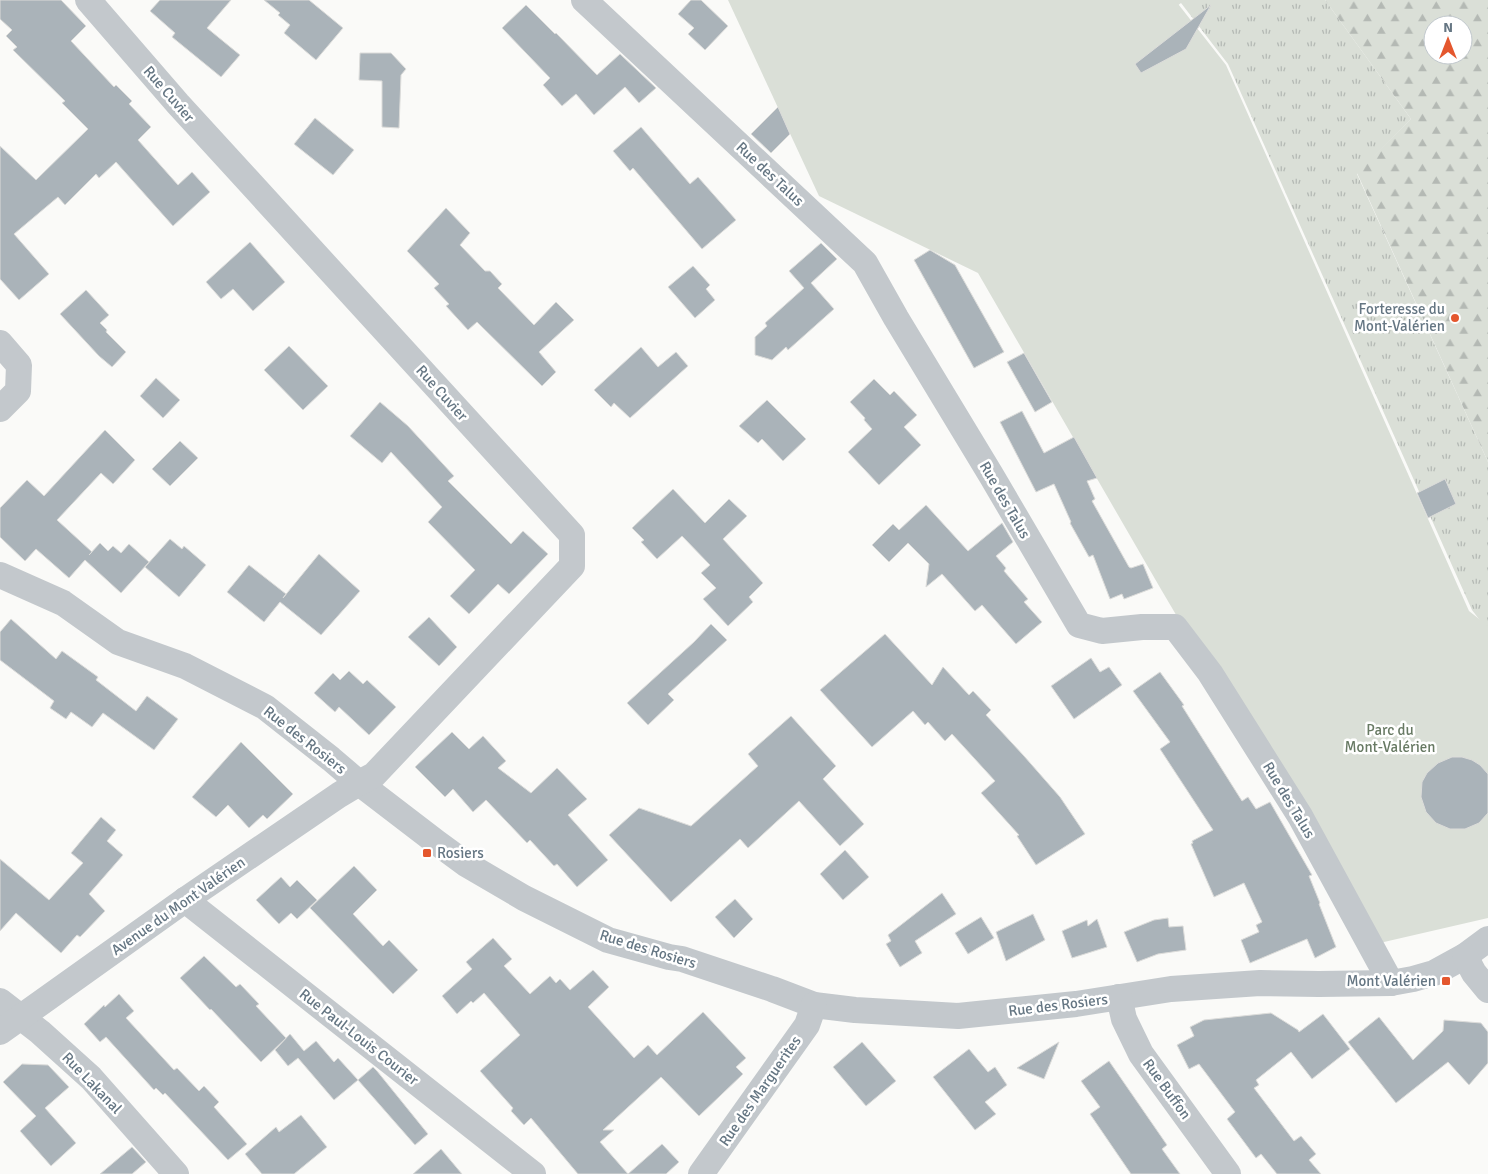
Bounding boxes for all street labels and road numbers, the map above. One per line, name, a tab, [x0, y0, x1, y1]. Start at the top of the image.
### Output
street label: Rue Cuvier	[140, 62, 199, 126]
street label: Rue des Talus	[732, 138, 808, 210]
street label: Rue Cuvier	[412, 362, 472, 425]
street label: Rue des Talus	[976, 458, 1034, 542]
street label: Rue des Rosiers	[260, 702, 350, 778]
street label: Rue des Talus	[1259, 759, 1319, 842]
street label: Avenue du Mont Valérien	[108, 853, 248, 959]
street label: Rue des Rosiers	[598, 926, 699, 972]
street label: Rue Paul-Louis Courier	[296, 985, 423, 1089]
street label: Rue des Rosiers	[1007, 990, 1109, 1020]
street label: Rue des Marguerites	[715, 1032, 805, 1150]
street label: Rue Lakanal	[58, 1049, 126, 1117]
street label: Rue Buffon	[1139, 1055, 1195, 1123]

